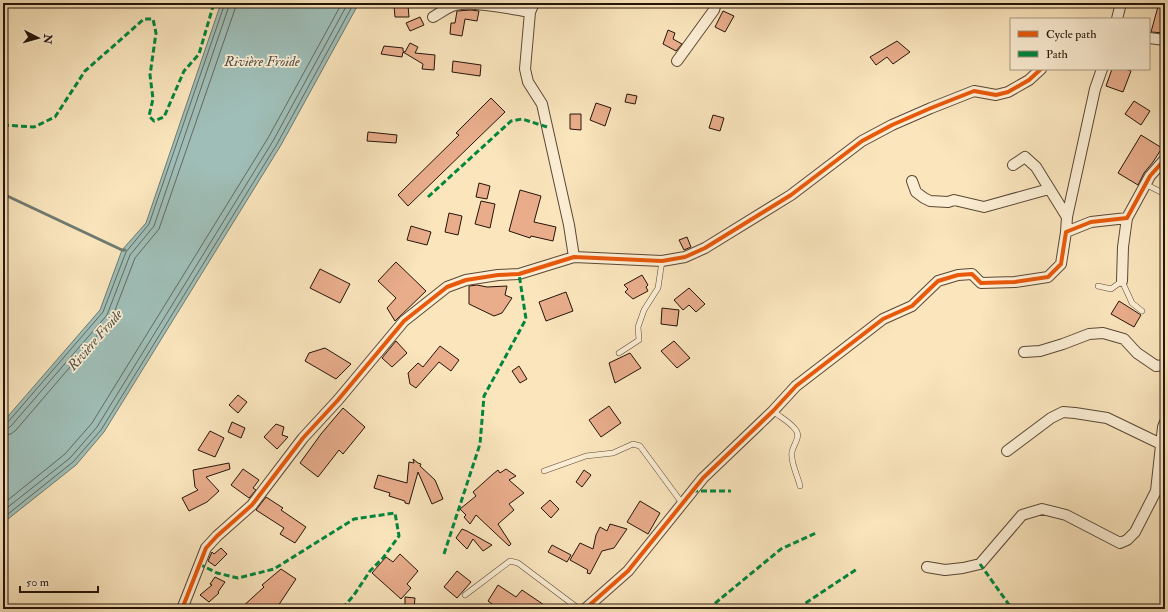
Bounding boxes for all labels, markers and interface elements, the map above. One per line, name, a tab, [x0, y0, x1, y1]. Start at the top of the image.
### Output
north arrow	[18, 18, 58, 58]
legend	[1010, 18, 1150, 70]
text: Cycle path	[1046, 27, 1097, 42]
text: N	[40, 32, 55, 46]
text: Path	[1046, 47, 1069, 62]
water label: Rivière Froide	[223, 53, 300, 70]
water label: Rivière Froide	[63, 306, 126, 375]
scale bar	[20, 568, 98, 594]
text: 50 m	[26, 575, 50, 590]

